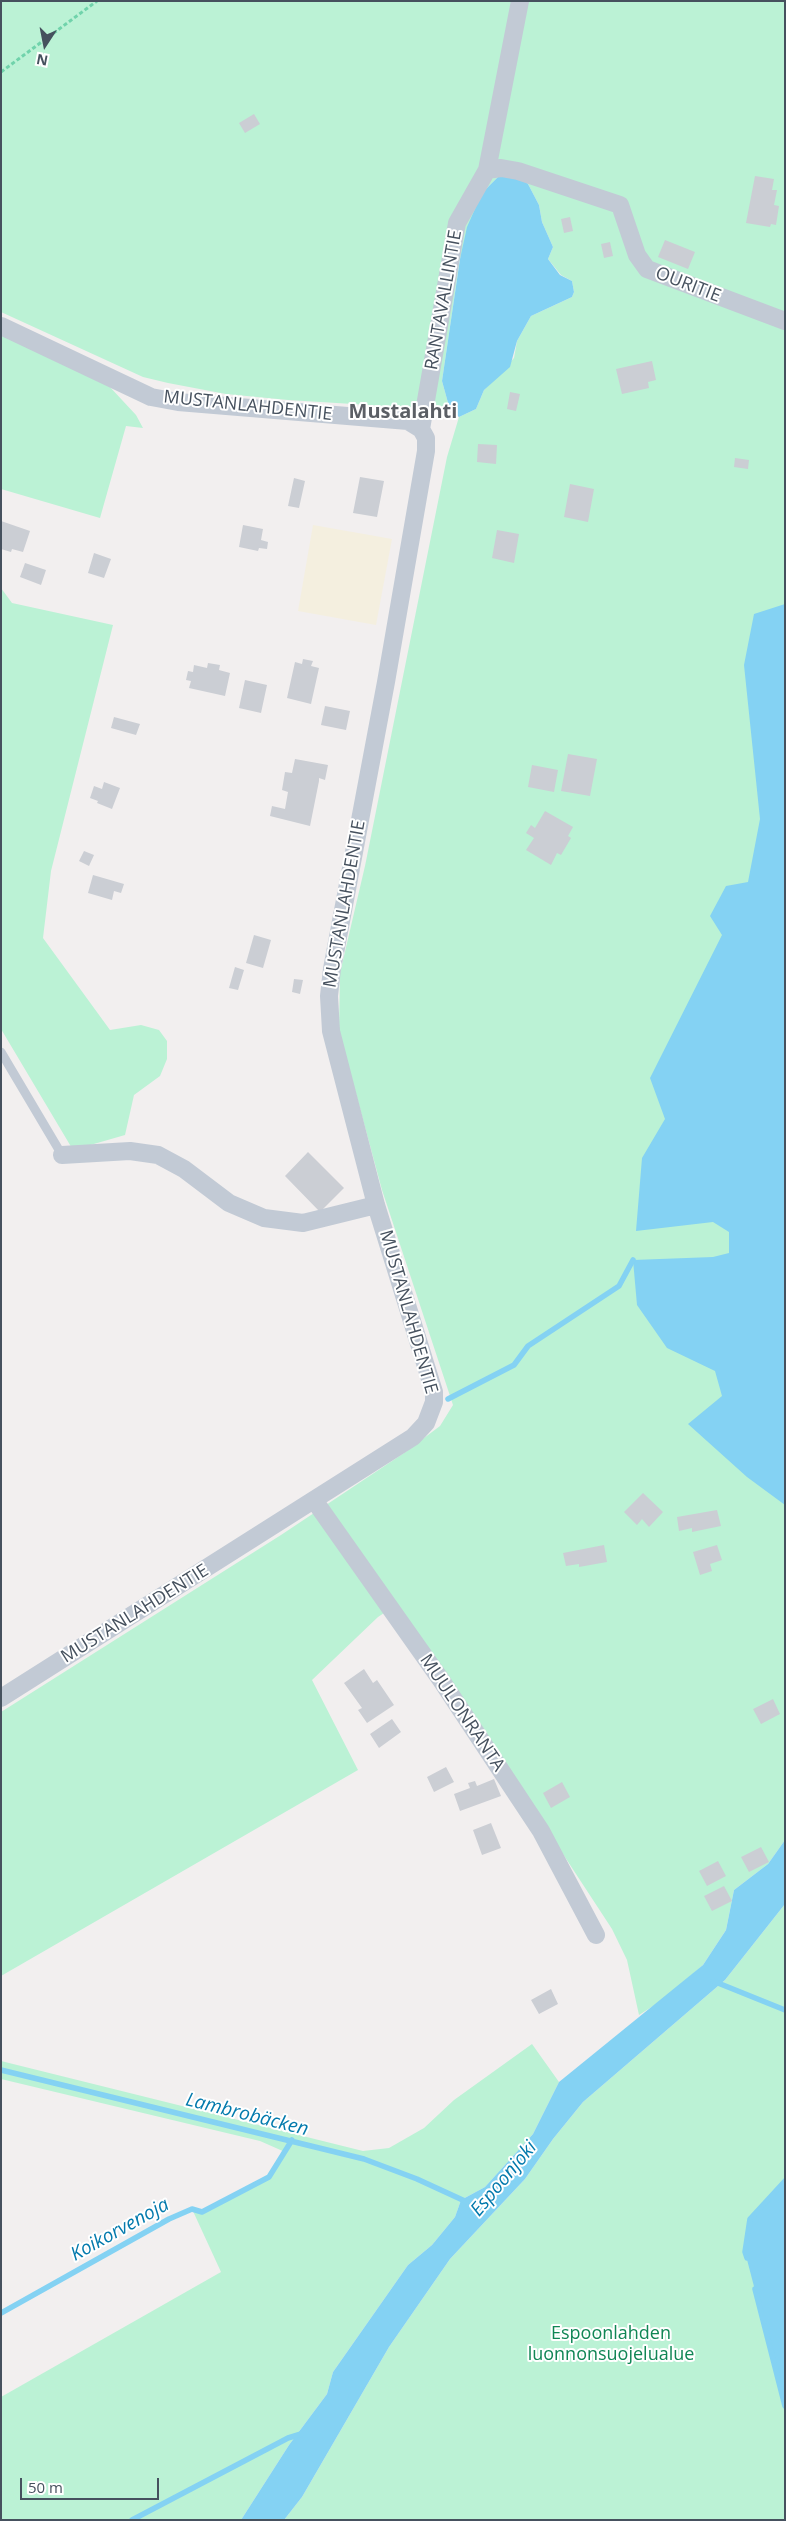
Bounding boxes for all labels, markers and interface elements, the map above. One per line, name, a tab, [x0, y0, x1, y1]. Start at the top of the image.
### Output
north arrow	[20, 20, 70, 70]
text: N	[35, 50, 49, 71]
street label: RANTAVALLINTIE	[421, 228, 467, 372]
street label: OURITIE	[652, 263, 724, 307]
street label: MUSTANLAHDENTIE	[163, 386, 333, 426]
district label: Mustalahti	[349, 400, 457, 424]
street label: MUSTANLAHDENTIE	[320, 819, 370, 989]
street label: MUSTANLAHDENTIE	[374, 1227, 442, 1397]
street label: MUSTANLAHDENTIE	[57, 1560, 213, 1668]
street label: MUULONRANTA	[415, 1650, 509, 1776]
water label: Lambrobäcken	[183, 2089, 311, 2141]
water label: Espoonjoki	[466, 2137, 542, 2221]
water label: Koikorvenoja	[67, 2194, 173, 2266]
park label: Espoonlahden luonnonsuojelualue	[528, 2323, 694, 2366]
scale bar	[22, 2468, 161, 2500]
text: 50 m	[28, 2477, 63, 2497]

